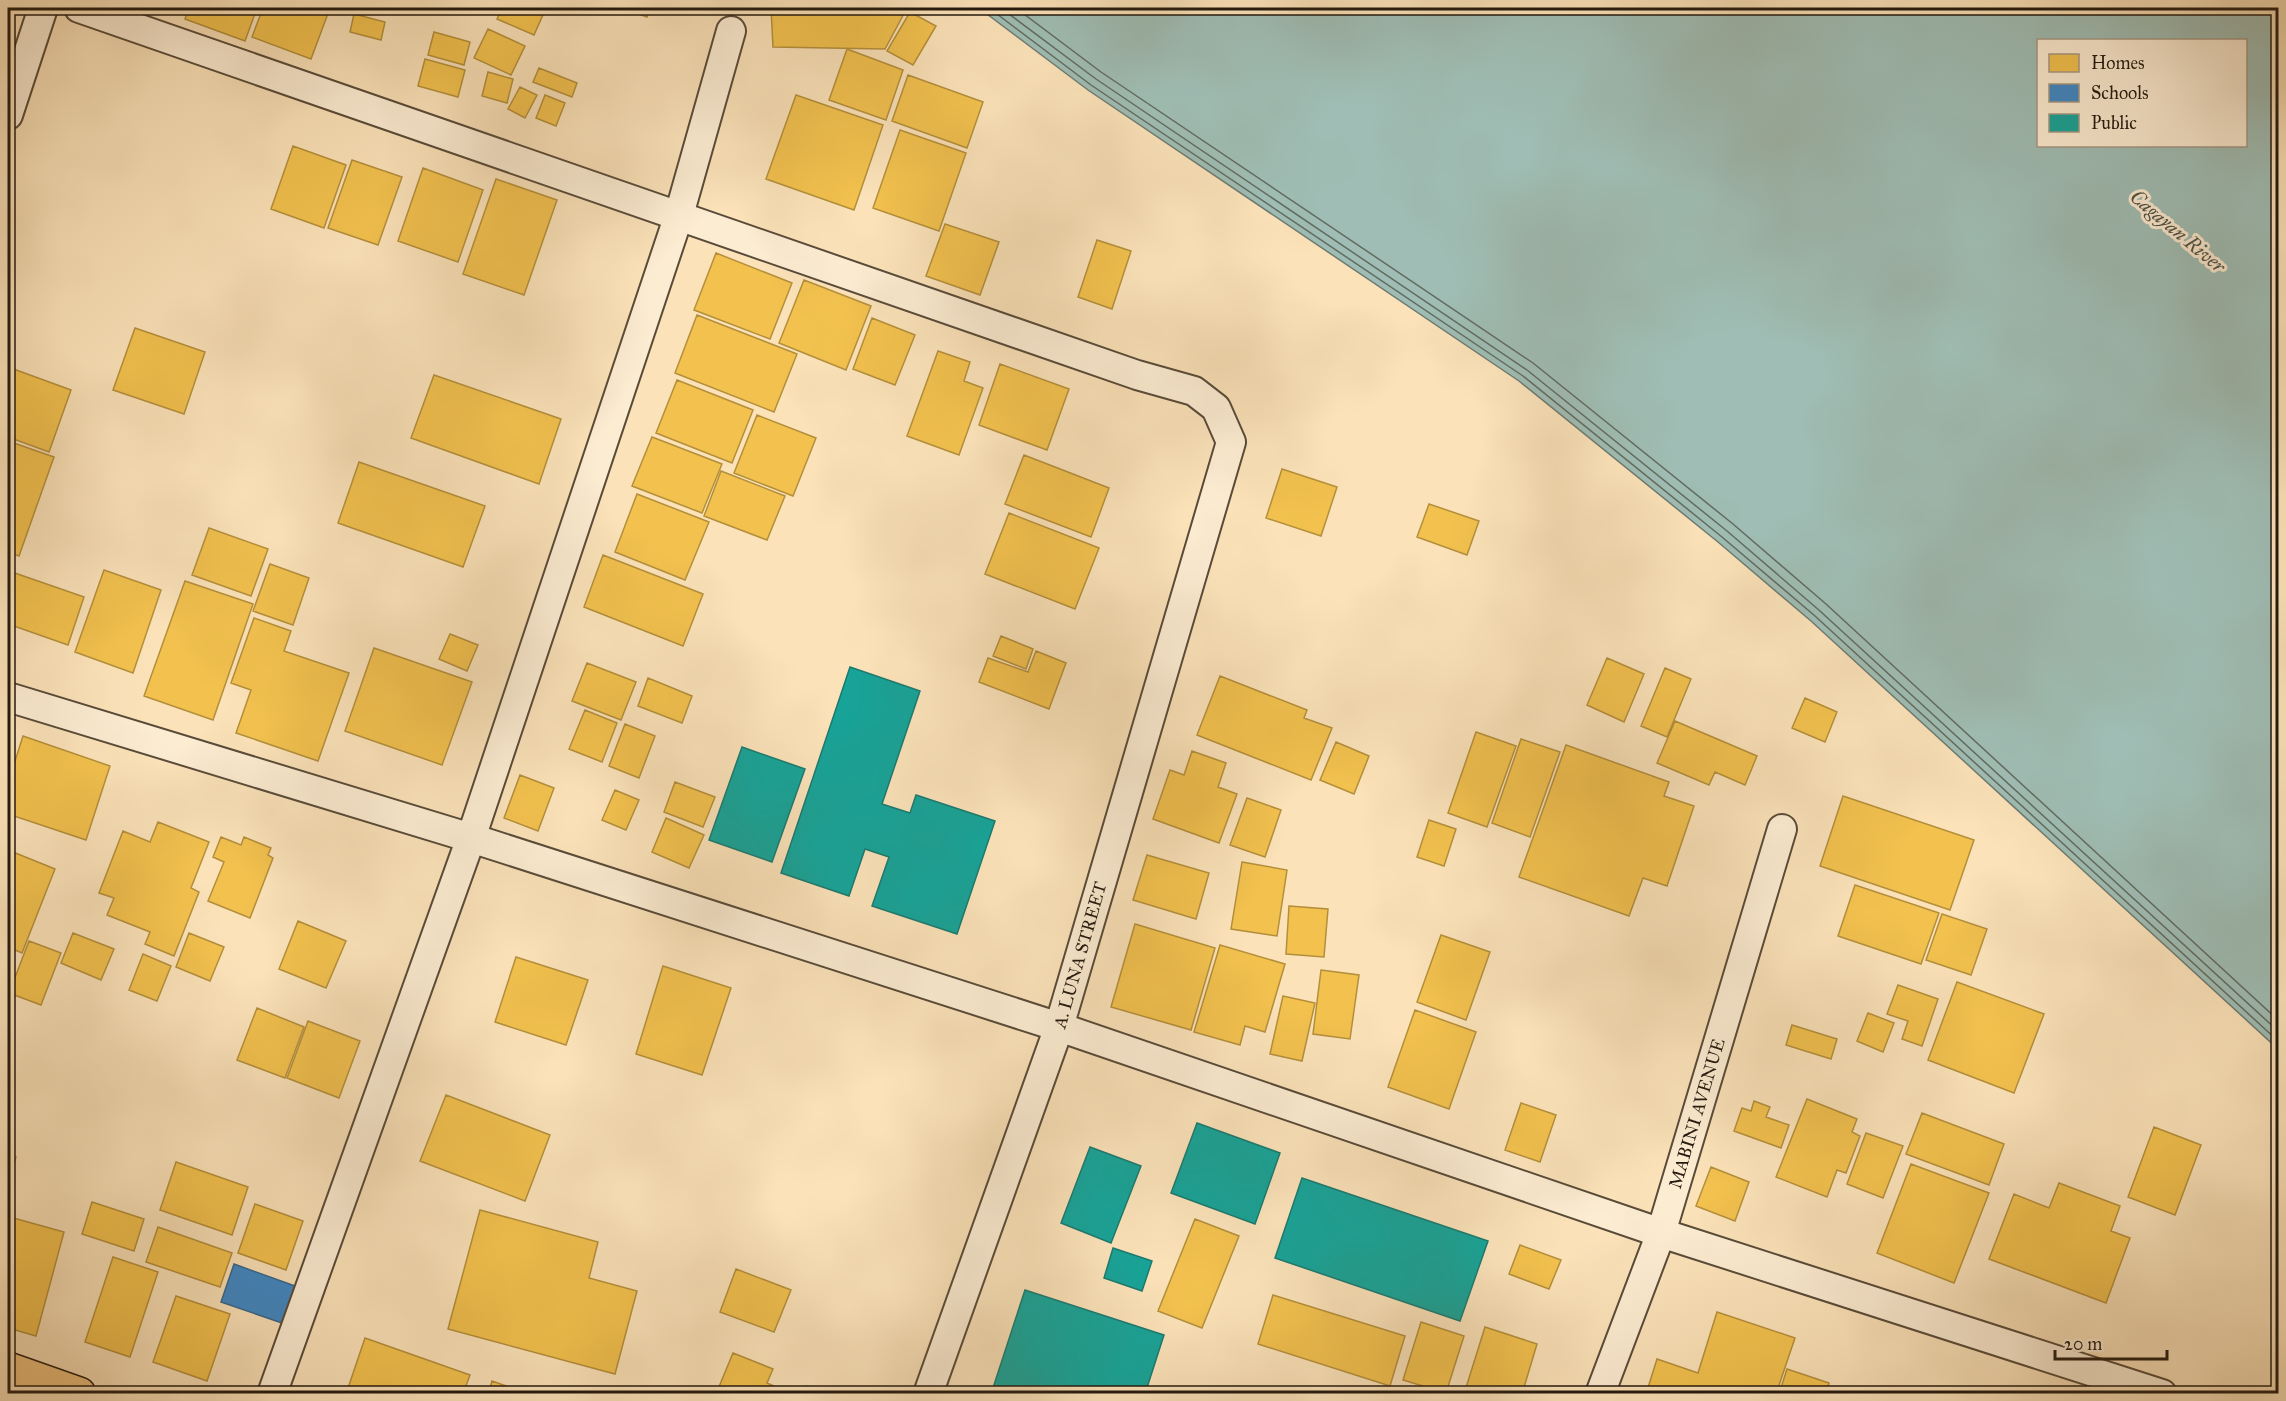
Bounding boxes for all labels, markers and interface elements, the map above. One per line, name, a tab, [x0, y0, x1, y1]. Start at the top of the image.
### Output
legend	[2037, 39, 2247, 147]
text: Homes	[2091, 52, 2145, 74]
text: Schools	[2091, 82, 2149, 104]
text: Public	[2091, 112, 2137, 134]
water label: Cagayan River	[2125, 184, 2232, 279]
street label: A. LUNA STREET	[1048, 879, 1111, 1032]
street label: MABINI AVENUE	[1664, 1036, 1730, 1191]
scale bar	[2055, 1323, 2168, 1361]
text: 20 m	[2064, 1333, 2102, 1355]

